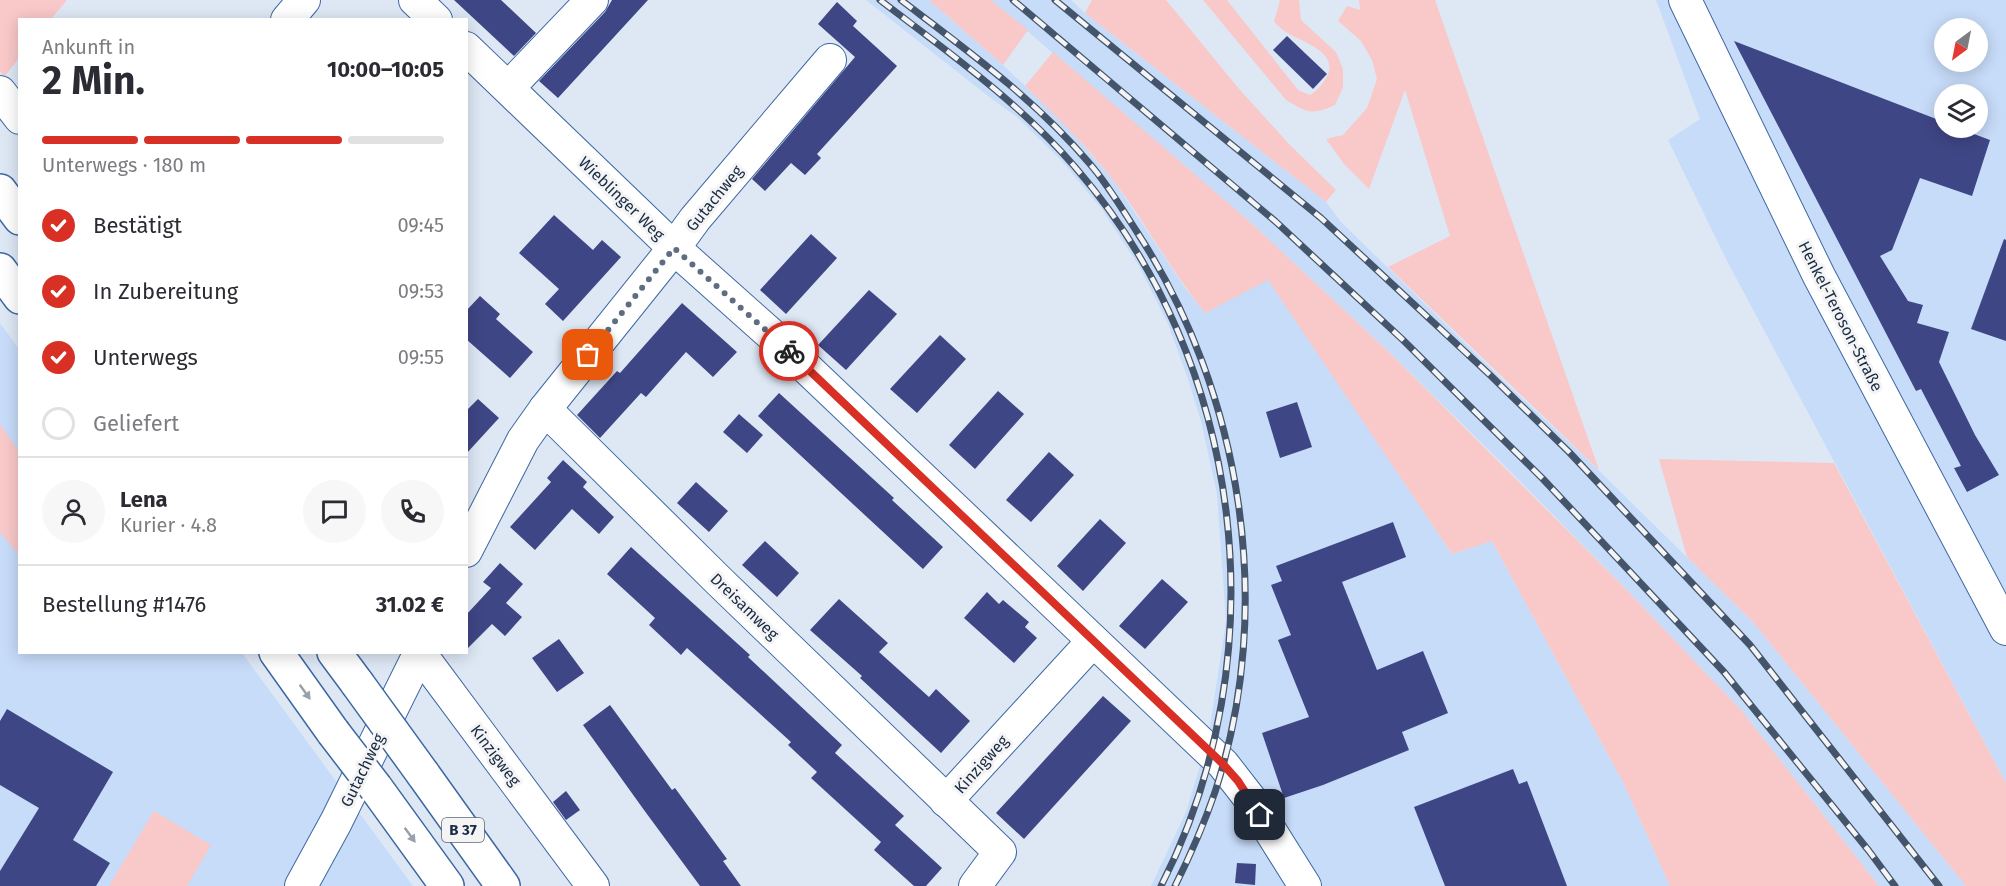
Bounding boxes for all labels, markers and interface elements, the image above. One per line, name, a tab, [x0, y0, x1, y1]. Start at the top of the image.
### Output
north arrow	[1934, 18, 1988, 72]
map controls	[1934, 18, 1988, 138]
text: Ankunft in	[42, 35, 135, 59]
text: 10:00–10:05	[327, 56, 444, 83]
text: 2 Min.	[42, 58, 145, 104]
button: layers	[1934, 84, 1988, 138]
text: Unterwegs · 180 m	[42, 153, 206, 177]
street label: Wieblinger Weg	[575, 153, 669, 245]
street label: Gutachweg	[682, 161, 747, 235]
icon: check	[42, 209, 75, 242]
text: Bestätigt	[93, 212, 182, 239]
text: 09:45	[397, 213, 444, 237]
street label: Henkel-Teroson-Straße	[1794, 238, 1887, 395]
icon: check	[42, 275, 75, 308]
text: In Zubereitung	[93, 278, 238, 305]
text: 09:53	[398, 279, 444, 303]
courier	[759, 321, 819, 381]
pin	[562, 329, 613, 380]
icon: bike	[773, 335, 806, 368]
icon: bag	[571, 338, 604, 371]
icon: check	[42, 341, 75, 374]
text: Unterwegs	[93, 344, 198, 371]
text: 09:55	[398, 345, 444, 369]
text: Geliefert	[93, 410, 179, 437]
button: person	[42, 480, 105, 543]
button: chat	[303, 480, 366, 543]
button: phone	[381, 480, 444, 543]
text: Lena	[120, 486, 168, 513]
text: Kurier · 4.8	[120, 513, 217, 537]
street label: Dreisamweg	[707, 569, 783, 644]
text: Bestellung #1476	[42, 591, 206, 618]
text: 31.02 €	[376, 591, 444, 618]
one-way arrow	[299, 684, 311, 700]
street label: Kinzigweg	[466, 721, 525, 790]
street label: Gutachweg	[337, 730, 389, 810]
street label: Kinzigweg	[950, 731, 1013, 797]
pin	[1234, 789, 1285, 840]
icon: home	[1243, 798, 1276, 831]
road number: B 37	[442, 818, 484, 842]
one-way arrow	[404, 826, 416, 842]

